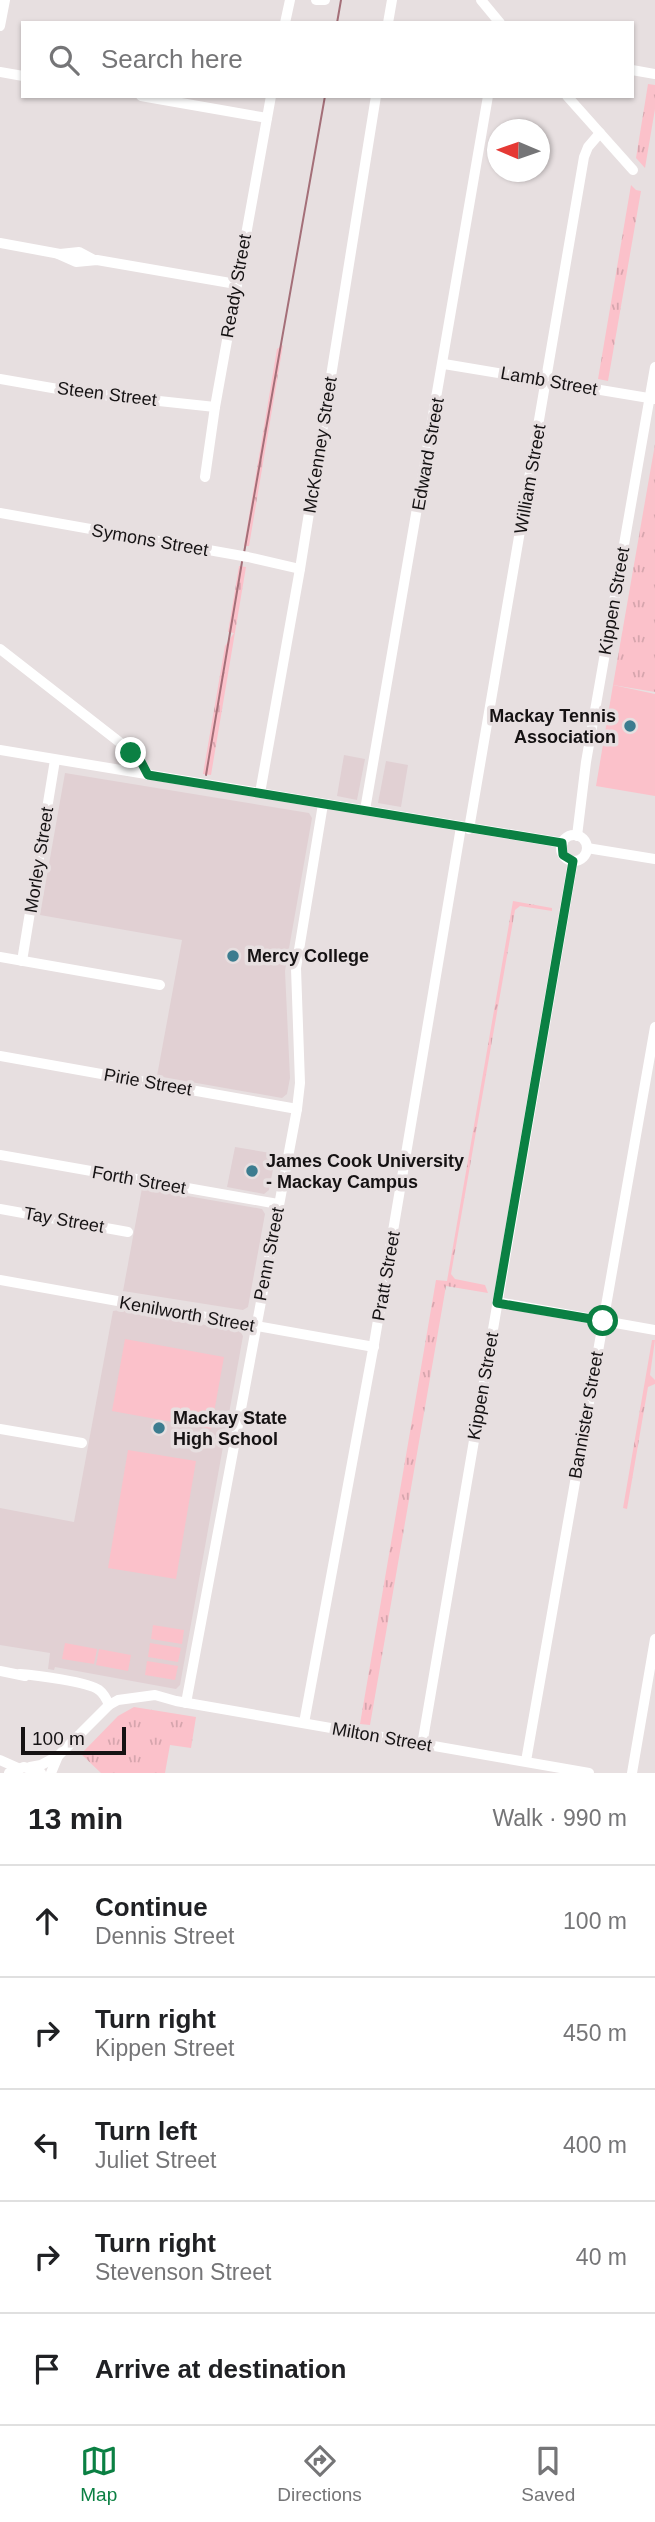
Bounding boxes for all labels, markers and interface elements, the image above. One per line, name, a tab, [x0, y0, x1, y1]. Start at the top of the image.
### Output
search box	[21, 21, 634, 98]
icon: search	[45, 41, 83, 79]
text: Search here	[101, 44, 243, 74]
north arrow	[487, 119, 550, 182]
street label: Ready Street	[217, 233, 255, 339]
street label: Lamb Street	[499, 363, 599, 399]
street label: McKenney Street	[299, 375, 341, 515]
street label: Steen Street	[56, 378, 158, 410]
street label: Edward Street	[408, 396, 448, 512]
street label: William Street	[511, 423, 549, 535]
street label: Symons Street	[90, 520, 210, 560]
street label: Kippen Street	[595, 546, 633, 656]
place label: Mackay Tennis Association	[489, 706, 616, 747]
marker: Mackay Tennis Association	[622, 718, 638, 734]
route end	[115, 737, 146, 768]
street label: Morley Street	[21, 806, 57, 914]
place label: Mercy College	[247, 946, 369, 966]
marker: Mercy College	[225, 948, 241, 964]
street label: Pirie Street	[102, 1064, 194, 1100]
place label: James Cook University - Mackay Campus	[266, 1151, 464, 1192]
street label: Forth Street	[90, 1162, 188, 1198]
marker: James Cook University - Mackay Campus	[244, 1163, 260, 1179]
street label: Tay Street	[22, 1203, 106, 1237]
street label: Penn Street	[250, 1205, 288, 1303]
street label: Pratt Street	[368, 1229, 404, 1323]
street label: Kenilworth Street	[118, 1292, 256, 1336]
route start	[587, 1305, 618, 1336]
street label: Kippen Street	[464, 1331, 502, 1441]
street label: Bannister Street	[565, 1350, 607, 1480]
place label: Mackay State High School	[173, 1408, 287, 1449]
marker: Mackay State High School	[151, 1420, 167, 1436]
street label: Milton Street	[331, 1718, 433, 1756]
scale bar	[21, 1724, 126, 1756]
text: 100 m	[32, 1728, 85, 1749]
text: 13 min	[28, 1802, 123, 1835]
text: Walk · 990 m	[492, 1805, 627, 1831]
text: Continue	[95, 1892, 208, 1922]
icon: ahead	[28, 1902, 66, 1940]
text: 100 m	[563, 1908, 627, 1934]
text: Dennis Street	[95, 1923, 234, 1949]
text: Turn right	[95, 2004, 216, 2034]
icon: right	[28, 2014, 66, 2052]
text: 450 m	[563, 2020, 627, 2046]
text: Kippen Street	[95, 2035, 234, 2061]
text: Turn left	[95, 2116, 197, 2146]
icon: left	[28, 2126, 66, 2164]
text: 400 m	[563, 2132, 627, 2158]
text: Juliet Street	[95, 2147, 216, 2173]
text: Turn right	[95, 2228, 216, 2258]
icon: right	[28, 2238, 66, 2276]
text: 40 m	[576, 2244, 627, 2270]
text: Stevenson Street	[95, 2259, 271, 2285]
icon: arrive	[28, 2350, 66, 2388]
text: Arrive at destination	[95, 2354, 346, 2384]
tab: Map	[80, 2442, 118, 2506]
tab: Directions	[277, 2442, 362, 2506]
tab: Saved	[521, 2442, 575, 2506]

